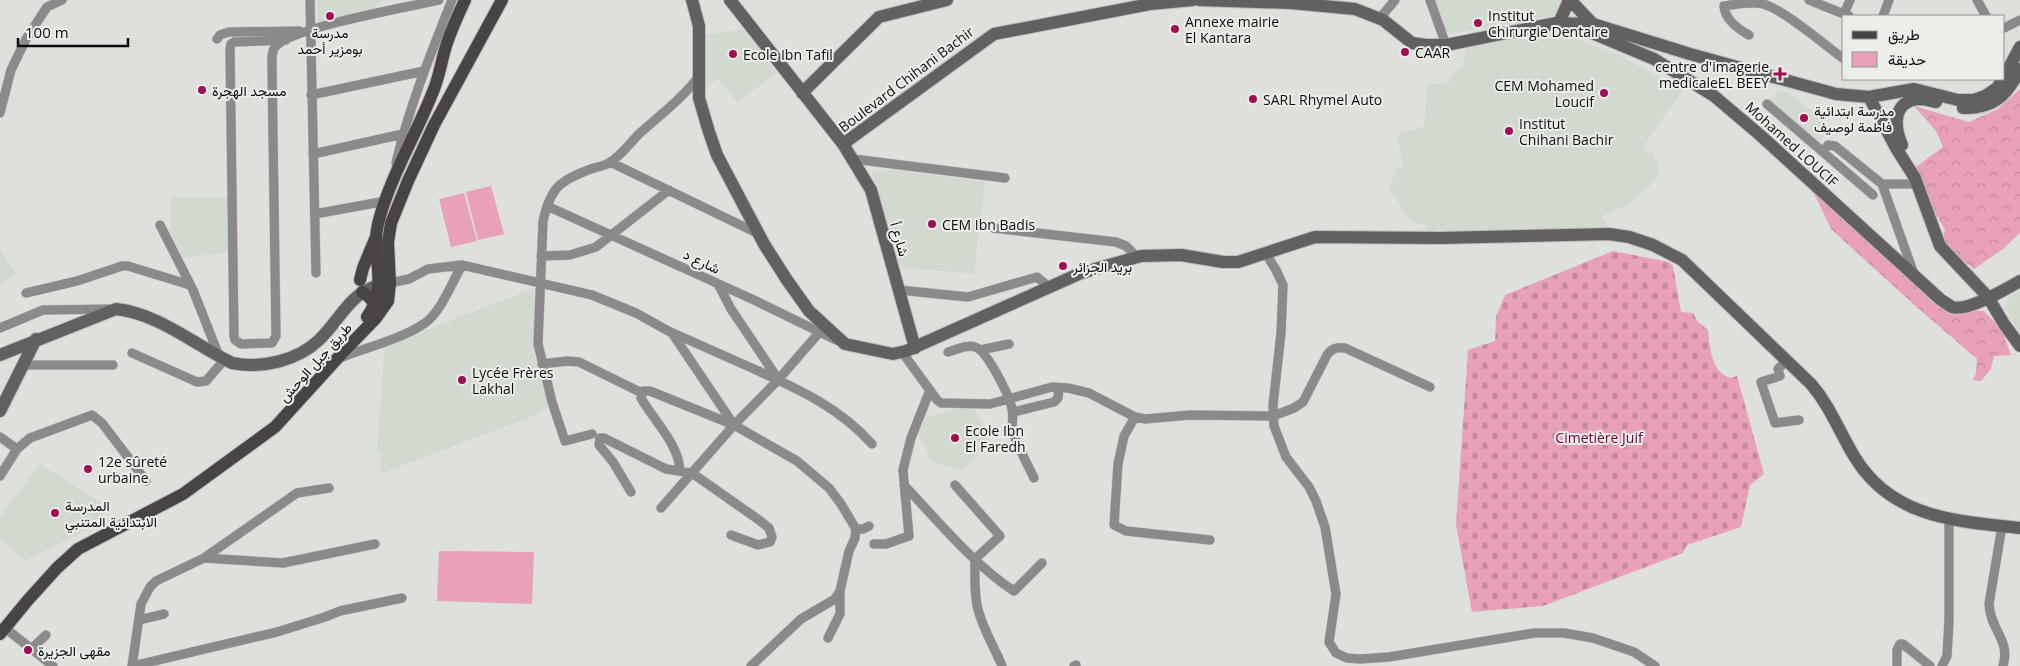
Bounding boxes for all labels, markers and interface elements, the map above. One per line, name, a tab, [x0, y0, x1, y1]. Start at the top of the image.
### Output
place label: Institut Chirurgie Dentaire	[1488, 6, 1608, 41]
marker: مدرسة بومزير أحمد	[324, 10, 336, 22]
place label: Annexe mairie El Kantara	[1185, 12, 1279, 47]
scale bar	[18, 15, 128, 47]
legend	[1842, 15, 2005, 80]
marker: Institut Chirurgie Dentaire	[1472, 17, 1484, 29]
text: 100 m	[25, 22, 69, 42]
street label: Boulevard Chihani Bachir	[835, 22, 978, 136]
place label: مدرسة بومزير أحمد	[297, 23, 363, 58]
marker: Annexe mairie El Kantara	[1169, 23, 1181, 35]
text: طريق	[1888, 24, 1920, 45]
place label: CAAR	[1415, 43, 1451, 62]
place label: Ecole Ibn Tafil	[743, 45, 833, 64]
marker: CAAR	[1399, 46, 1411, 58]
marker: Ecole Ibn Tafil	[727, 48, 739, 60]
text: حديقة	[1888, 49, 1926, 69]
place label: centre d'imagerie medicaleEL BEEY	[1655, 57, 1769, 92]
marker: centre d'imagerie medicaleEL BEEY	[1773, 67, 1787, 81]
place label: CEM Mohamed Loucif	[1494, 76, 1595, 111]
place label: مسجد الهجرة	[212, 81, 287, 100]
marker: مسجد الهجرة	[196, 84, 208, 96]
marker: CEM Mohamed Loucif	[1598, 87, 1610, 99]
place label: SARL Rhymel Auto	[1263, 90, 1382, 109]
marker: SARL Rhymel Auto	[1247, 93, 1259, 105]
street label: Mohamed LOUCIF	[1742, 97, 1842, 191]
place label: مدرسة ابتدائية فاطمة لوصيف	[1814, 101, 1894, 136]
marker: مدرسة ابتدائية فاطمة لوصيف	[1798, 112, 1810, 124]
place label: Institut Chihani Bachir	[1519, 114, 1614, 149]
marker: Institut Chihani Bachir	[1503, 125, 1515, 137]
place label: CEM Ibn Badis	[942, 215, 1035, 234]
marker: CEM Ibn Badis	[926, 218, 938, 230]
street label: شارع أ	[884, 220, 914, 259]
street label: شارع د	[680, 244, 723, 280]
place label: بريد الجزائر	[1072, 257, 1132, 276]
marker: بريد الجزائر	[1057, 260, 1069, 272]
street label: طريق جبل الوحش	[274, 318, 356, 406]
place label: Lycée Frères Lakhal	[472, 363, 554, 398]
marker: Lycée Frères Lakhal	[456, 374, 468, 386]
place label: Ecole Ibn El Faredh	[965, 421, 1026, 456]
park label: Cimetière Juif	[1555, 428, 1644, 447]
marker: Ecole Ibn El Faredh	[949, 432, 961, 444]
place label: 12e sûreté urbaine	[98, 452, 167, 487]
marker: 12e sûreté urbaine	[82, 463, 94, 475]
place label: المدرسة الابتدائية المتنبي	[65, 496, 157, 534]
marker: المدرسة الابتدائية المتنبي	[49, 507, 61, 519]
place label: مقهى الجزيرة	[38, 641, 111, 660]
marker: مقهى الجزيرة	[22, 644, 34, 656]

